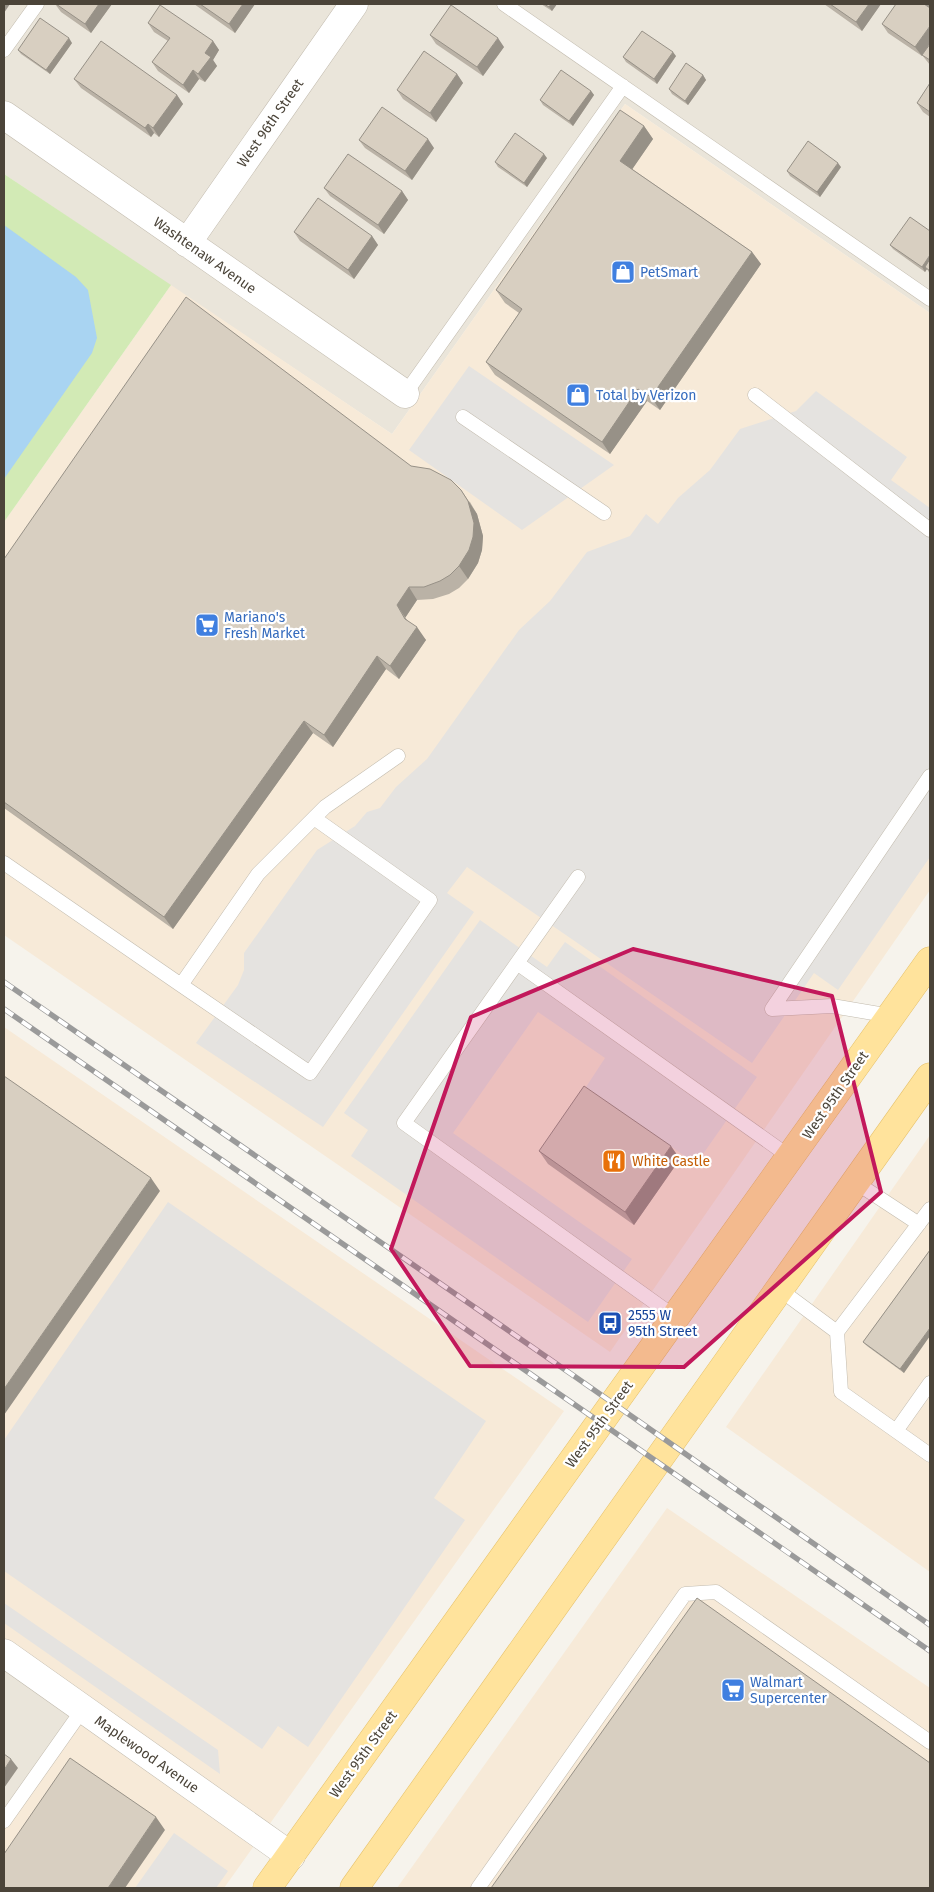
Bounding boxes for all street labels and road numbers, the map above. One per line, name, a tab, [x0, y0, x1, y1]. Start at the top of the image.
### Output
street label: West 96th Street	[234, 75, 308, 171]
street label: Washtenaw Avenue	[150, 214, 259, 297]
street label: West 95th Street	[799, 1047, 873, 1143]
street label: West 95th Street	[562, 1377, 637, 1471]
street label: West 95th Street	[326, 1707, 401, 1801]
street label: Maplewood Avenue	[91, 1712, 202, 1797]

